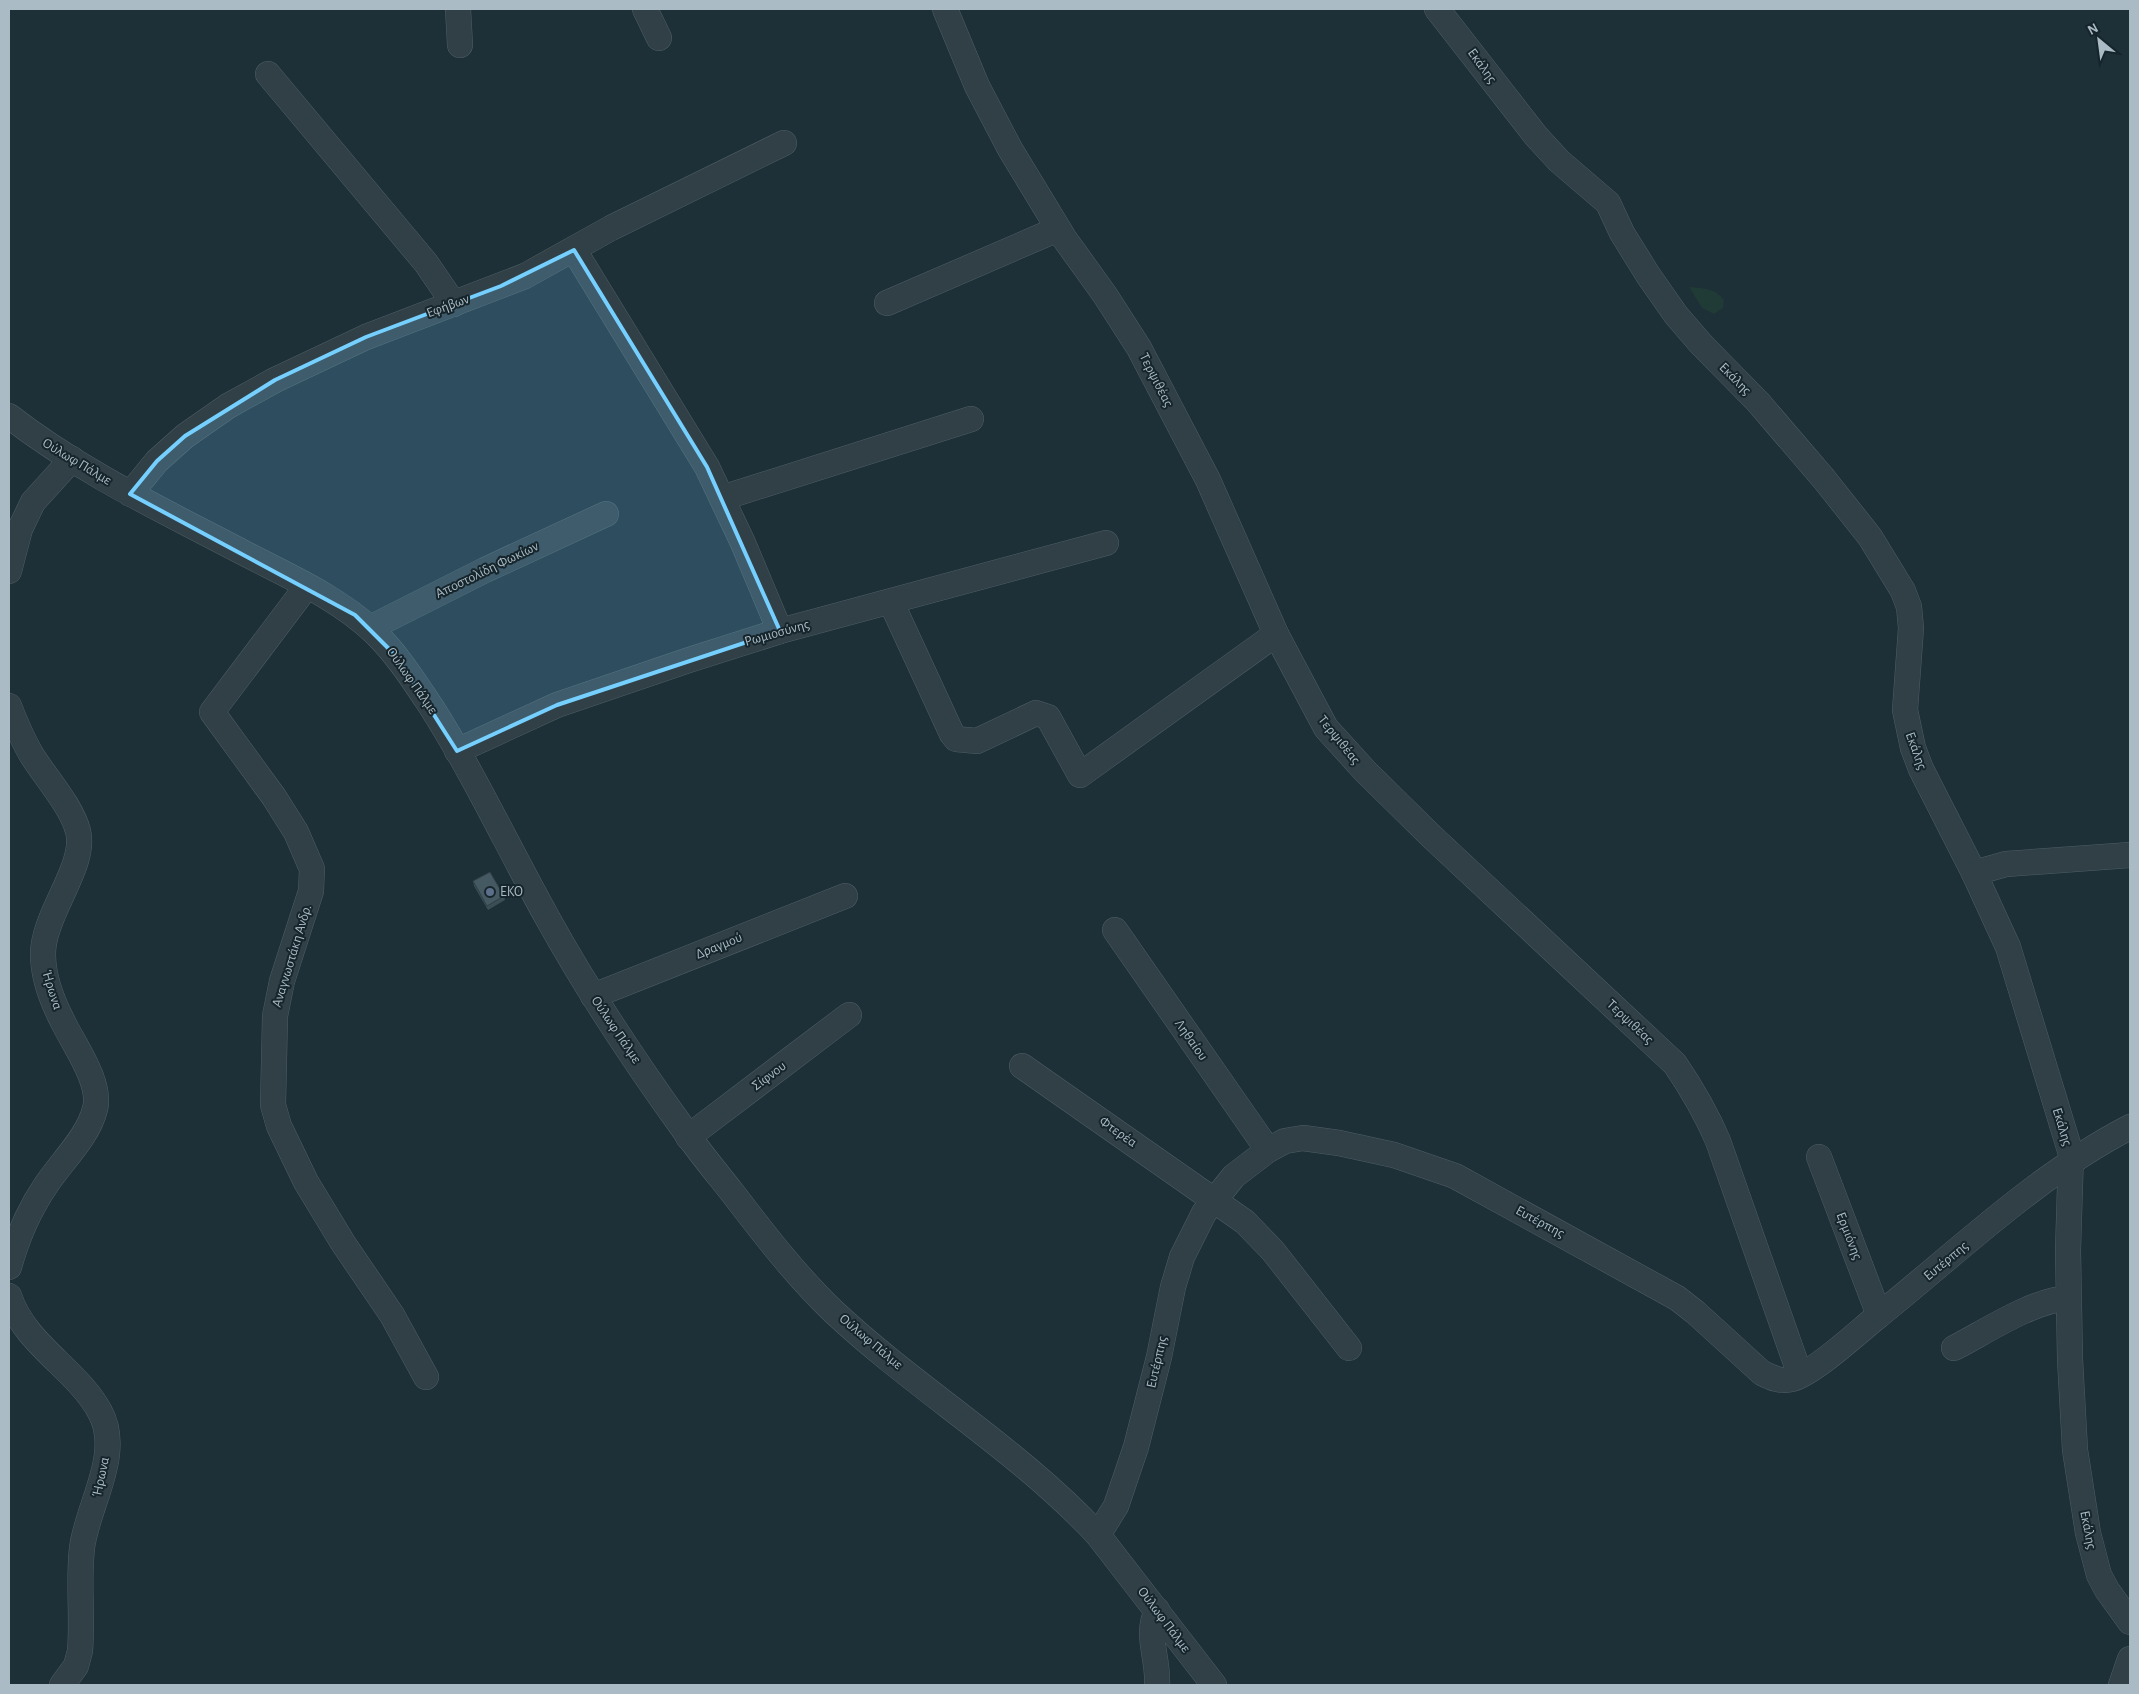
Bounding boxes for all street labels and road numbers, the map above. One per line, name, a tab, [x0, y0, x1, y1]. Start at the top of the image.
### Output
street label: Εκάλης	[1465, 46, 1499, 86]
street label: Εφήβων	[425, 292, 471, 320]
street label: Τερψιθέας	[1137, 351, 1176, 410]
street label: Εκάλης	[1716, 360, 1754, 398]
street label: Ούλωφ Πάλμε	[40, 436, 114, 488]
street label: Αποστολίδη Φωκίων	[433, 539, 541, 601]
street label: Ρωμιοσύνης	[743, 617, 812, 649]
street label: Ούλωφ Πάλμε	[384, 645, 440, 717]
street label: Τερψιθέας	[1315, 713, 1363, 767]
street label: Εκάλης	[1903, 730, 1929, 772]
street label: Αναγνωστάκη Ανδρ.	[270, 903, 314, 1009]
street label: Δραγμού	[694, 930, 744, 962]
street label: Ήρωνα	[39, 969, 65, 1011]
street label: Ούλωφ Πάλμε	[588, 994, 644, 1066]
street label: Τερψιθέας	[1604, 997, 1656, 1047]
street label: Ληθαίου	[1172, 1017, 1210, 1063]
street label: Σίφνου	[749, 1059, 789, 1093]
street label: Εκάλης	[2050, 1106, 2075, 1148]
street label: Φτερέα	[1097, 1114, 1139, 1150]
street label: Ευτέρπης	[1513, 1203, 1567, 1241]
street label: Ερμιόνης	[1834, 1210, 1865, 1262]
street label: Ευτέρπης	[1921, 1238, 1971, 1283]
street label: Ούλωφ Πάλμε	[837, 1312, 905, 1372]
street label: Ευτέρπης	[1144, 1334, 1170, 1389]
street label: Ήρωνα	[90, 1456, 112, 1498]
street label: Εκάλης	[2077, 1510, 2099, 1551]
street label: Ούλωφ Πάλμε	[1135, 1585, 1193, 1655]

